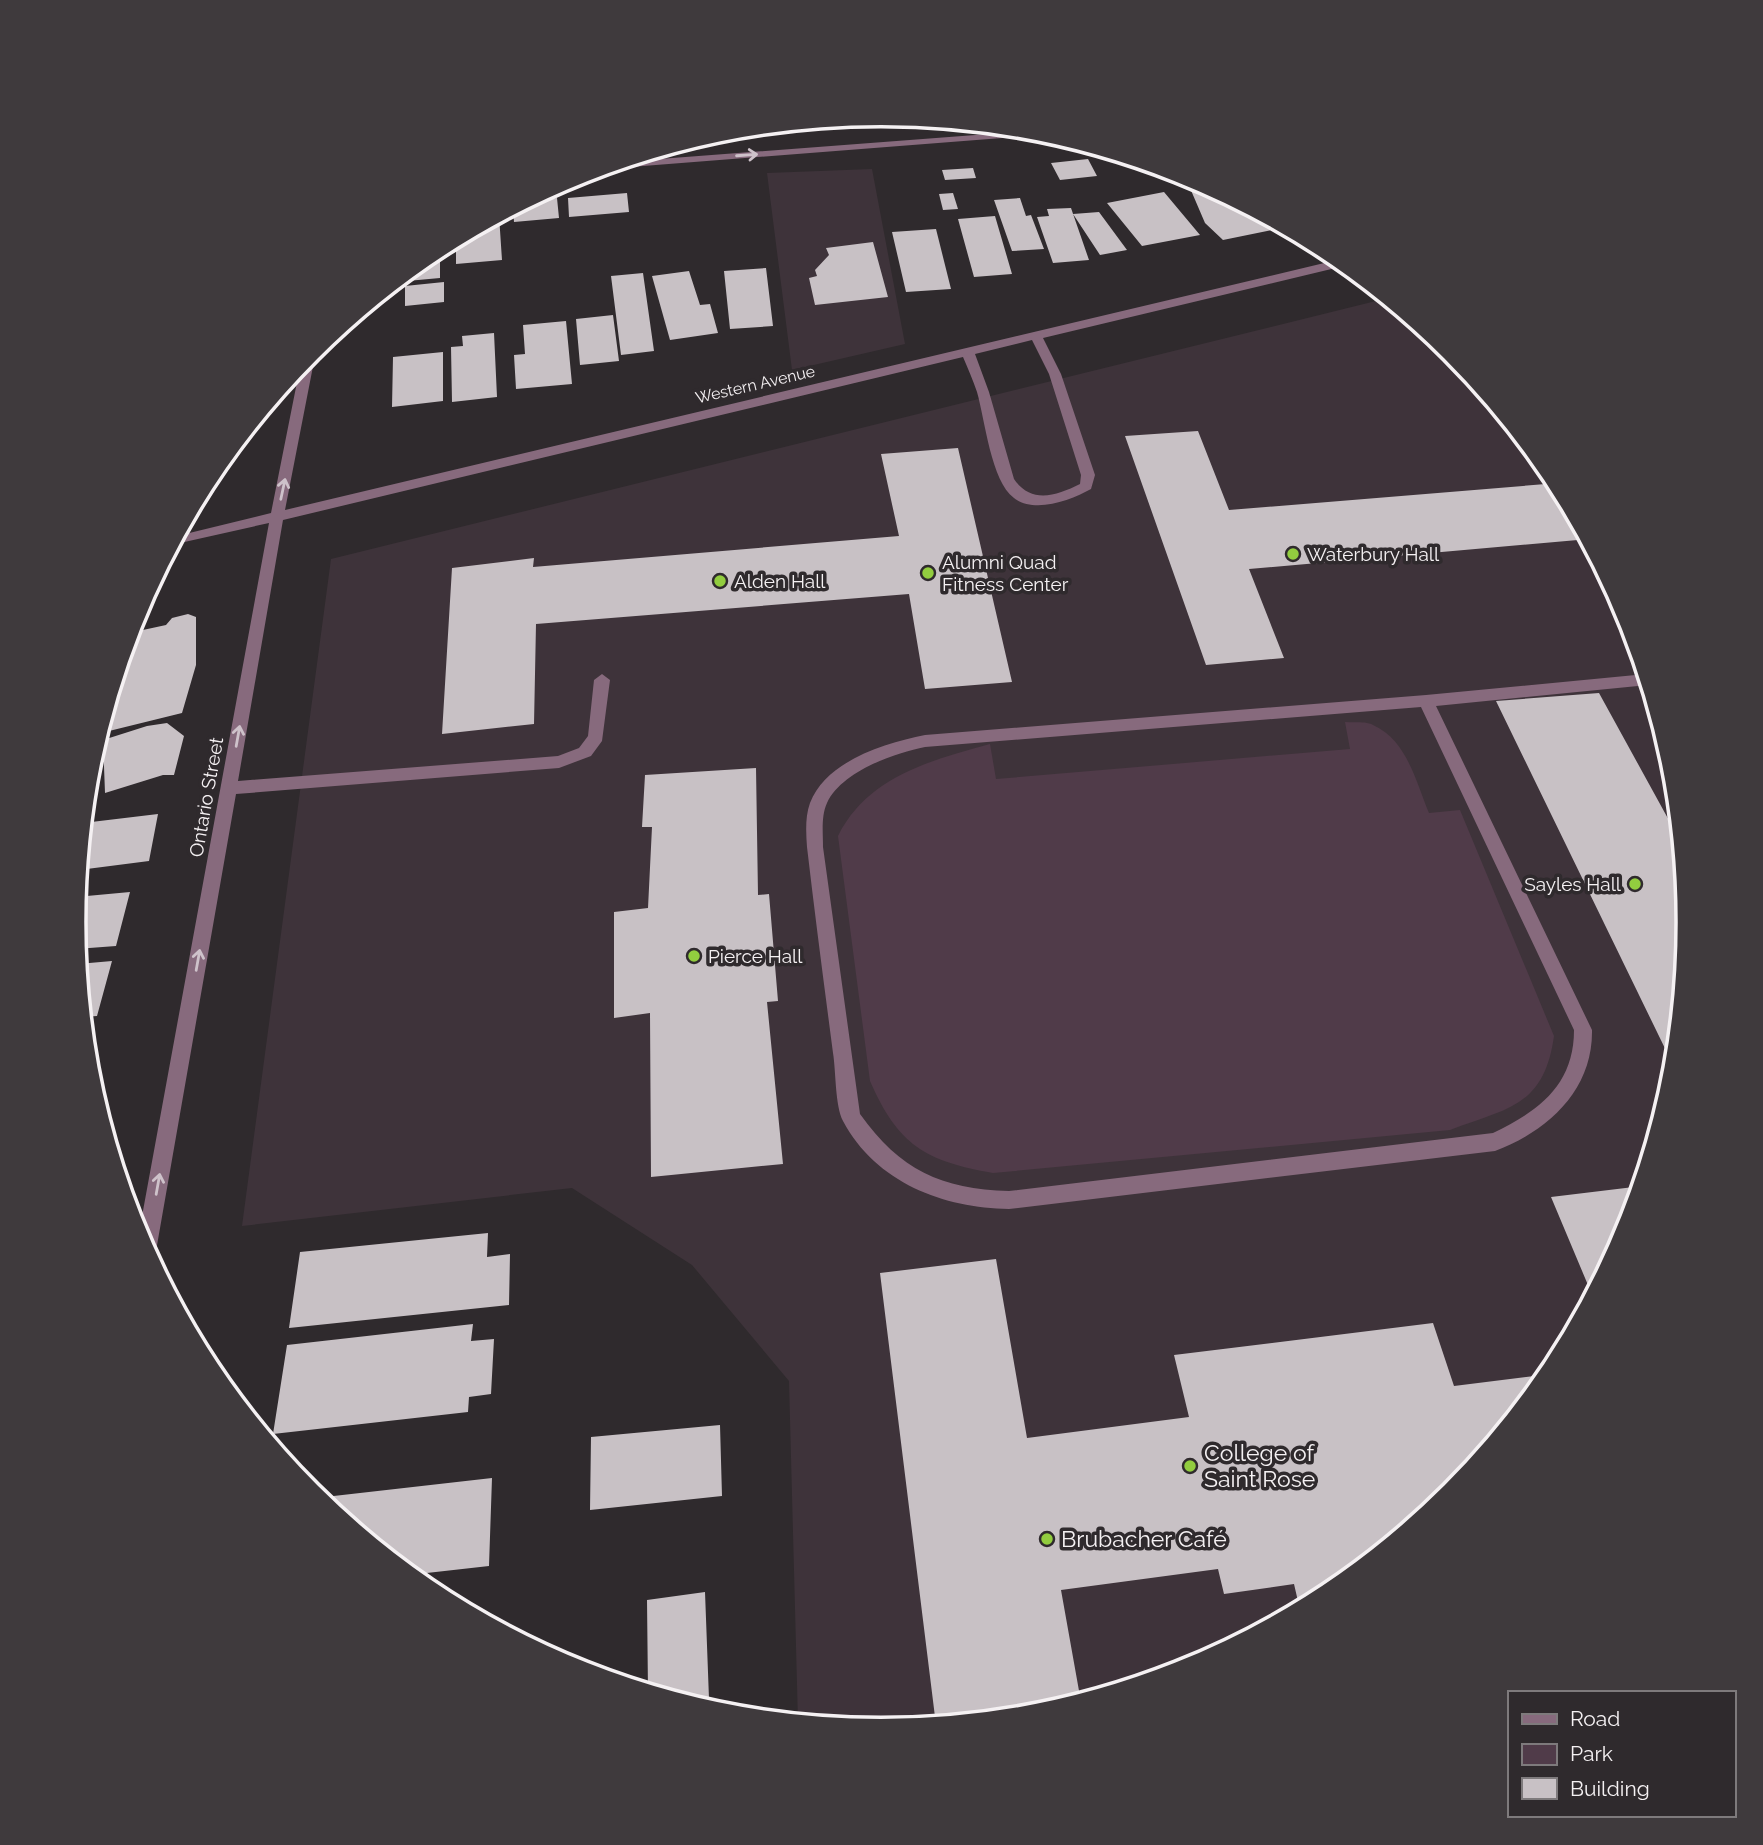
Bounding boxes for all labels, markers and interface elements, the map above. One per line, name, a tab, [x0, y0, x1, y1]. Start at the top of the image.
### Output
one-way arrow	[735, 149, 758, 162]
street label: Western Avenue	[694, 361, 817, 407]
one-way arrow	[277, 478, 291, 501]
place label: Waterbury Hall	[1307, 543, 1440, 565]
marker: Waterbury Hall	[1285, 546, 1301, 562]
place label: Alumni Quad Fitness Center	[942, 551, 1069, 595]
marker: Alumni Quad Fitness Center	[920, 565, 936, 581]
place label: Alden Hall	[734, 570, 826, 592]
marker: Alden Hall	[712, 573, 728, 589]
one-way arrow	[232, 725, 245, 748]
street label: Ontario Street	[185, 735, 227, 859]
place label: Sayles Hall	[1524, 873, 1622, 895]
marker: Sayles Hall	[1627, 876, 1643, 892]
place label: Pierce Hall	[708, 945, 803, 967]
marker: Pierce Hall	[686, 948, 702, 964]
one-way arrow	[192, 949, 205, 972]
one-way arrow	[151, 1173, 165, 1196]
place label: College of Saint Rose	[1204, 1439, 1316, 1492]
marker: College of Saint Rose	[1182, 1458, 1198, 1474]
place label: Brubacher Café	[1061, 1525, 1227, 1552]
marker: Brubacher Café	[1039, 1531, 1055, 1547]
legend	[1508, 1691, 1735, 1817]
text: Road	[1570, 1706, 1620, 1731]
text: Park	[1570, 1741, 1613, 1766]
text: Building	[1570, 1776, 1650, 1801]

